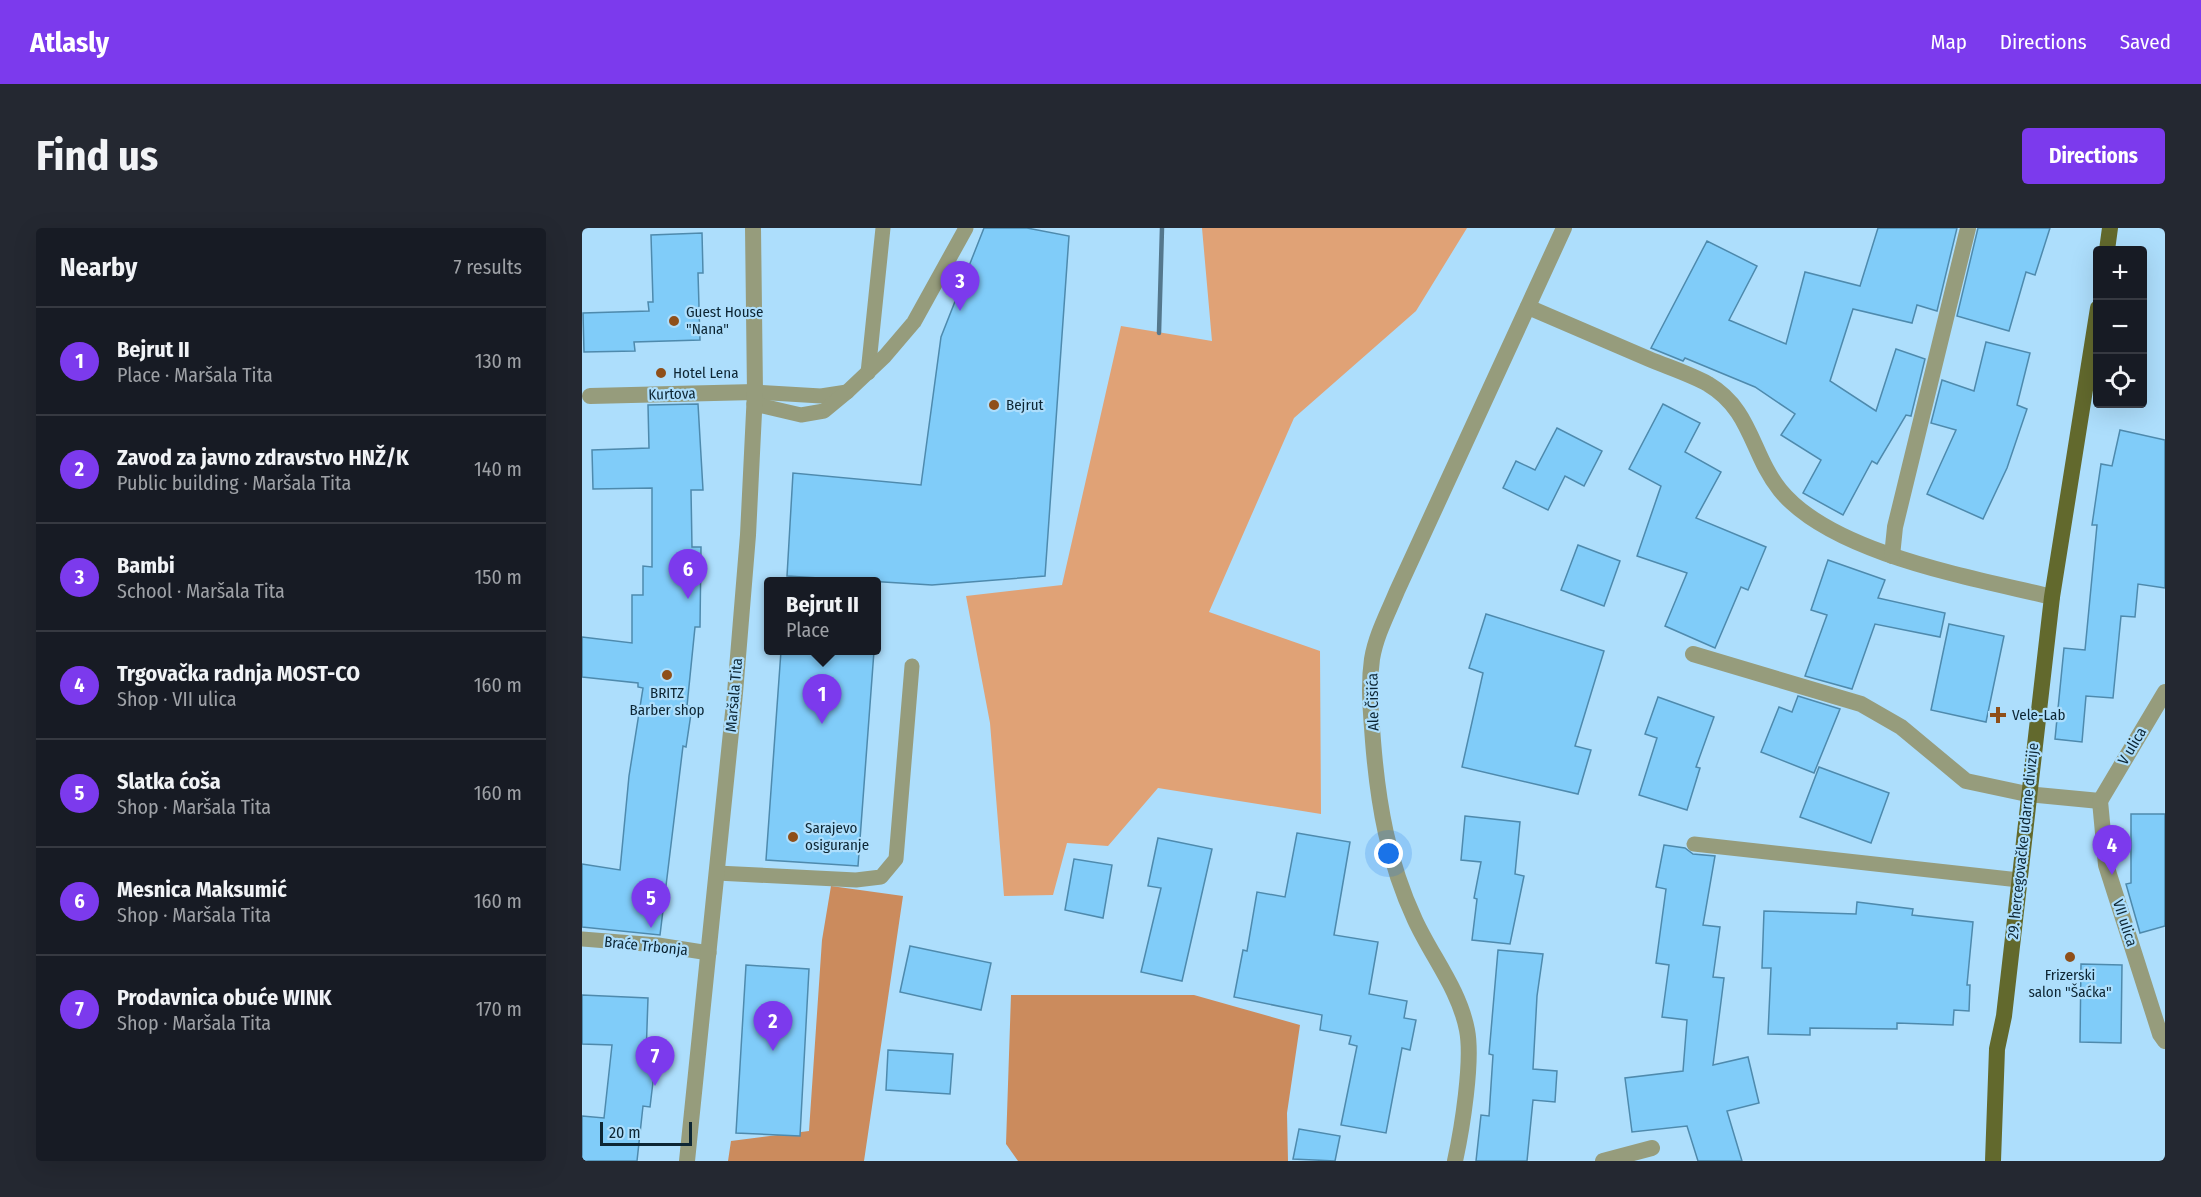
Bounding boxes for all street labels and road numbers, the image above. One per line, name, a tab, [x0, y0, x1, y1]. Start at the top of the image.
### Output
street label: Kurtova	[648, 384, 696, 404]
street label: Maršala Tita	[722, 657, 746, 733]
street label: Ale Čišića	[1363, 673, 1383, 731]
street label: V ulica	[2114, 724, 2150, 768]
street label: 29. hercegovačke udarne divizije	[2004, 742, 2042, 940]
street label: VII ulica	[2109, 897, 2141, 949]
street label: Braće Trbonja	[603, 933, 689, 959]

